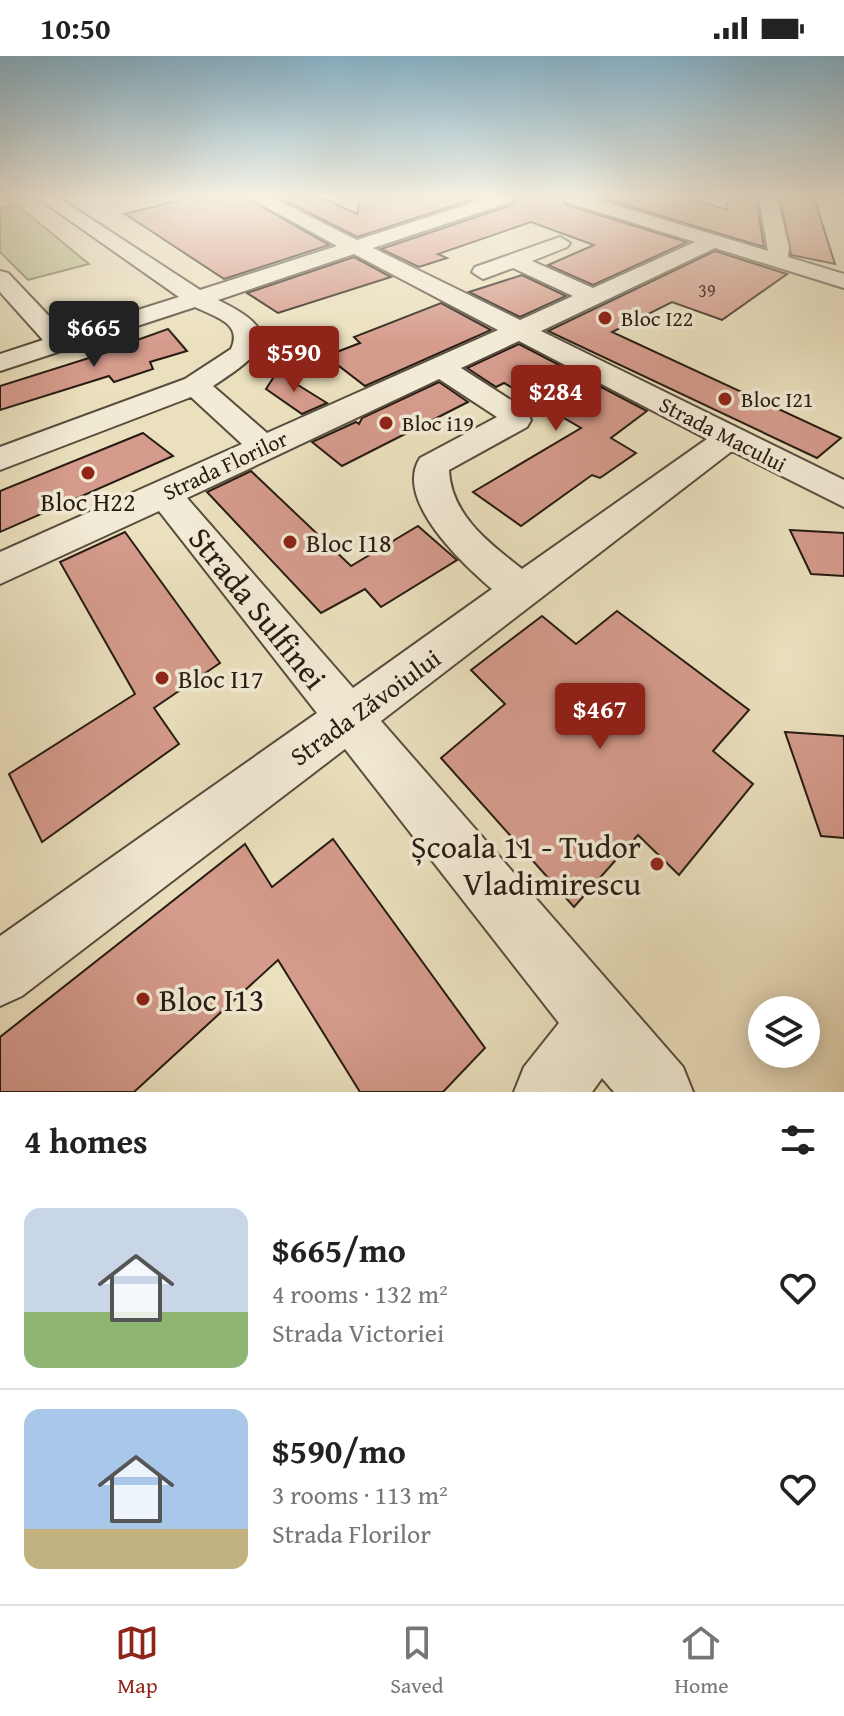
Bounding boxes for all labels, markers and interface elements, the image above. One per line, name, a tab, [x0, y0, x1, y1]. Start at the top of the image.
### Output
text: 10:50	[40, 6, 111, 50]
house number: 39	[698, 277, 716, 304]
pin: $665	[47, 301, 141, 369]
place label: Bloc I22	[621, 302, 693, 334]
text: $665	[67, 307, 121, 346]
marker: Bloc I22	[596, 309, 614, 327]
pin: $590	[247, 326, 341, 394]
text: $590	[267, 332, 321, 371]
pin: $284	[509, 365, 603, 433]
text: $284	[529, 371, 583, 410]
place label: Bloc I21	[741, 383, 813, 415]
street label: Strada Macului	[654, 388, 792, 480]
marker: Bloc I21	[716, 390, 734, 408]
place label: Bloc i19	[402, 407, 474, 439]
marker: Bloc i19	[377, 414, 395, 432]
street label: Strada Florilor	[157, 422, 293, 508]
marker: Bloc H22	[79, 464, 97, 482]
place label: Bloc H22	[41, 482, 135, 521]
street label: Strada Sulfinei	[178, 517, 338, 699]
place label: Bloc I18	[306, 523, 392, 562]
marker: Bloc I18	[281, 533, 299, 551]
street label: Strada Zăvoiului	[281, 639, 449, 775]
place label: Bloc I17	[178, 659, 264, 698]
marker: Bloc I17	[153, 669, 171, 687]
pin: $467	[553, 683, 647, 751]
text: $467	[573, 689, 627, 728]
place label: Școala 11 - Tudor Vladimirescu	[411, 823, 642, 907]
marker: Școala 11 - Tudor Vladimirescu	[648, 855, 666, 873]
place label: Bloc I13	[159, 976, 264, 1023]
marker: Bloc I13	[134, 990, 152, 1008]
map controls	[748, 996, 820, 1068]
button: layers	[748, 996, 820, 1068]
text: 4 homes	[24, 1116, 148, 1165]
icon: filters	[776, 1118, 820, 1162]
text: $665/mo	[272, 1225, 406, 1274]
icon: home	[88, 1240, 184, 1336]
icon: heart	[776, 1266, 820, 1310]
text: 4 rooms · 132 m²	[272, 1274, 448, 1313]
text: Strada Victoriei	[272, 1313, 444, 1352]
text: $590/mo	[272, 1426, 406, 1475]
icon: home	[88, 1441, 184, 1537]
icon: heart	[776, 1467, 820, 1511]
text: 3 rooms · 113 m²	[272, 1475, 448, 1514]
text: Strada Florilor	[272, 1514, 431, 1553]
tab: Map	[115, 1621, 159, 1701]
tab: Saved	[390, 1621, 444, 1701]
tab: Home	[674, 1621, 729, 1701]

